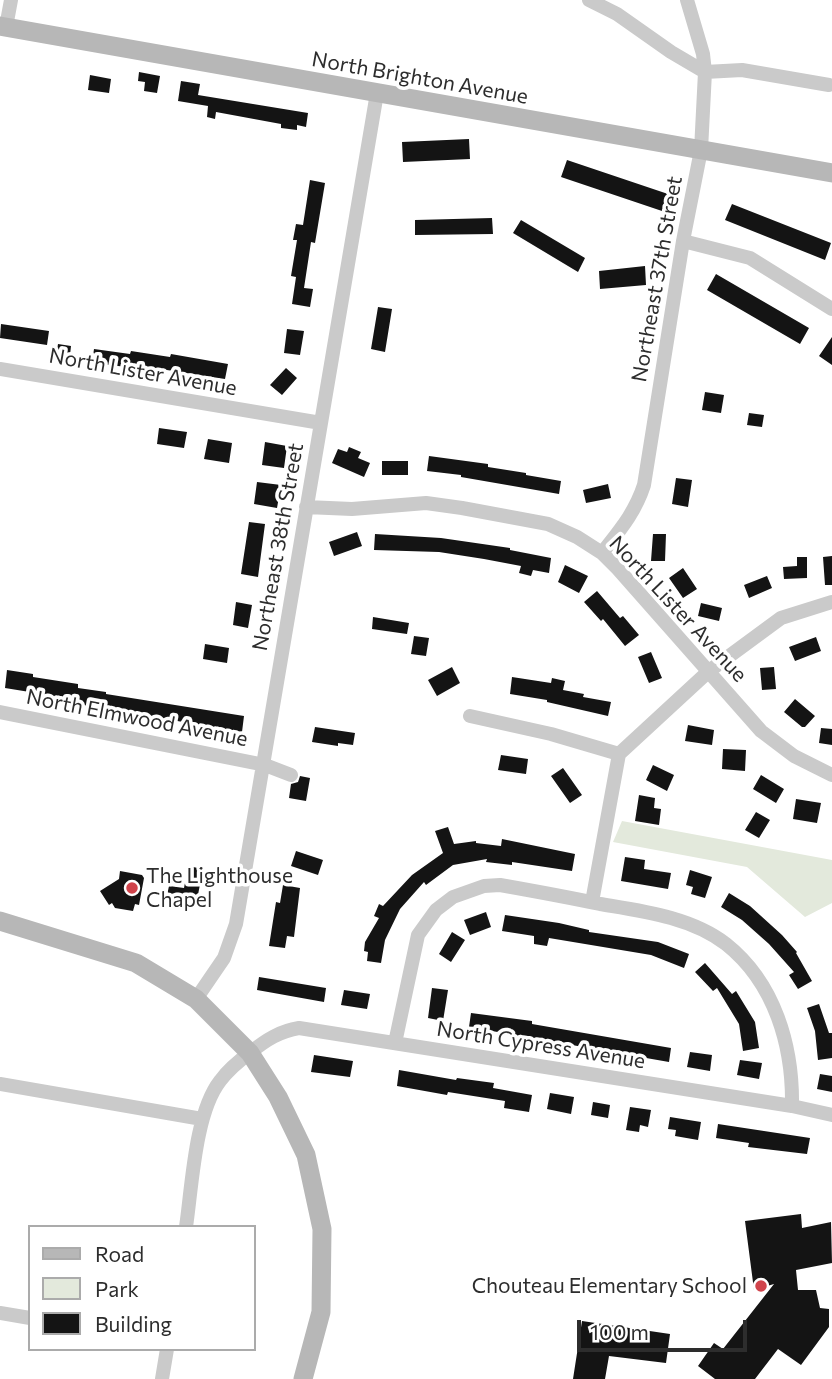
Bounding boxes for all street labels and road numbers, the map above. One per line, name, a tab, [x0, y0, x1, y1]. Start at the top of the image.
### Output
street label: North Brighton Avenue	[310, 47, 530, 109]
street label: Northeast 37th Street	[626, 174, 688, 384]
street label: North Lister Avenue	[47, 343, 239, 401]
street label: Northeast 38th Street	[247, 441, 309, 653]
street label: North Lister Avenue	[604, 531, 752, 687]
street label: North Elmwood Avenue	[24, 684, 250, 752]
street label: North Cypress Avenue	[435, 1016, 647, 1074]

